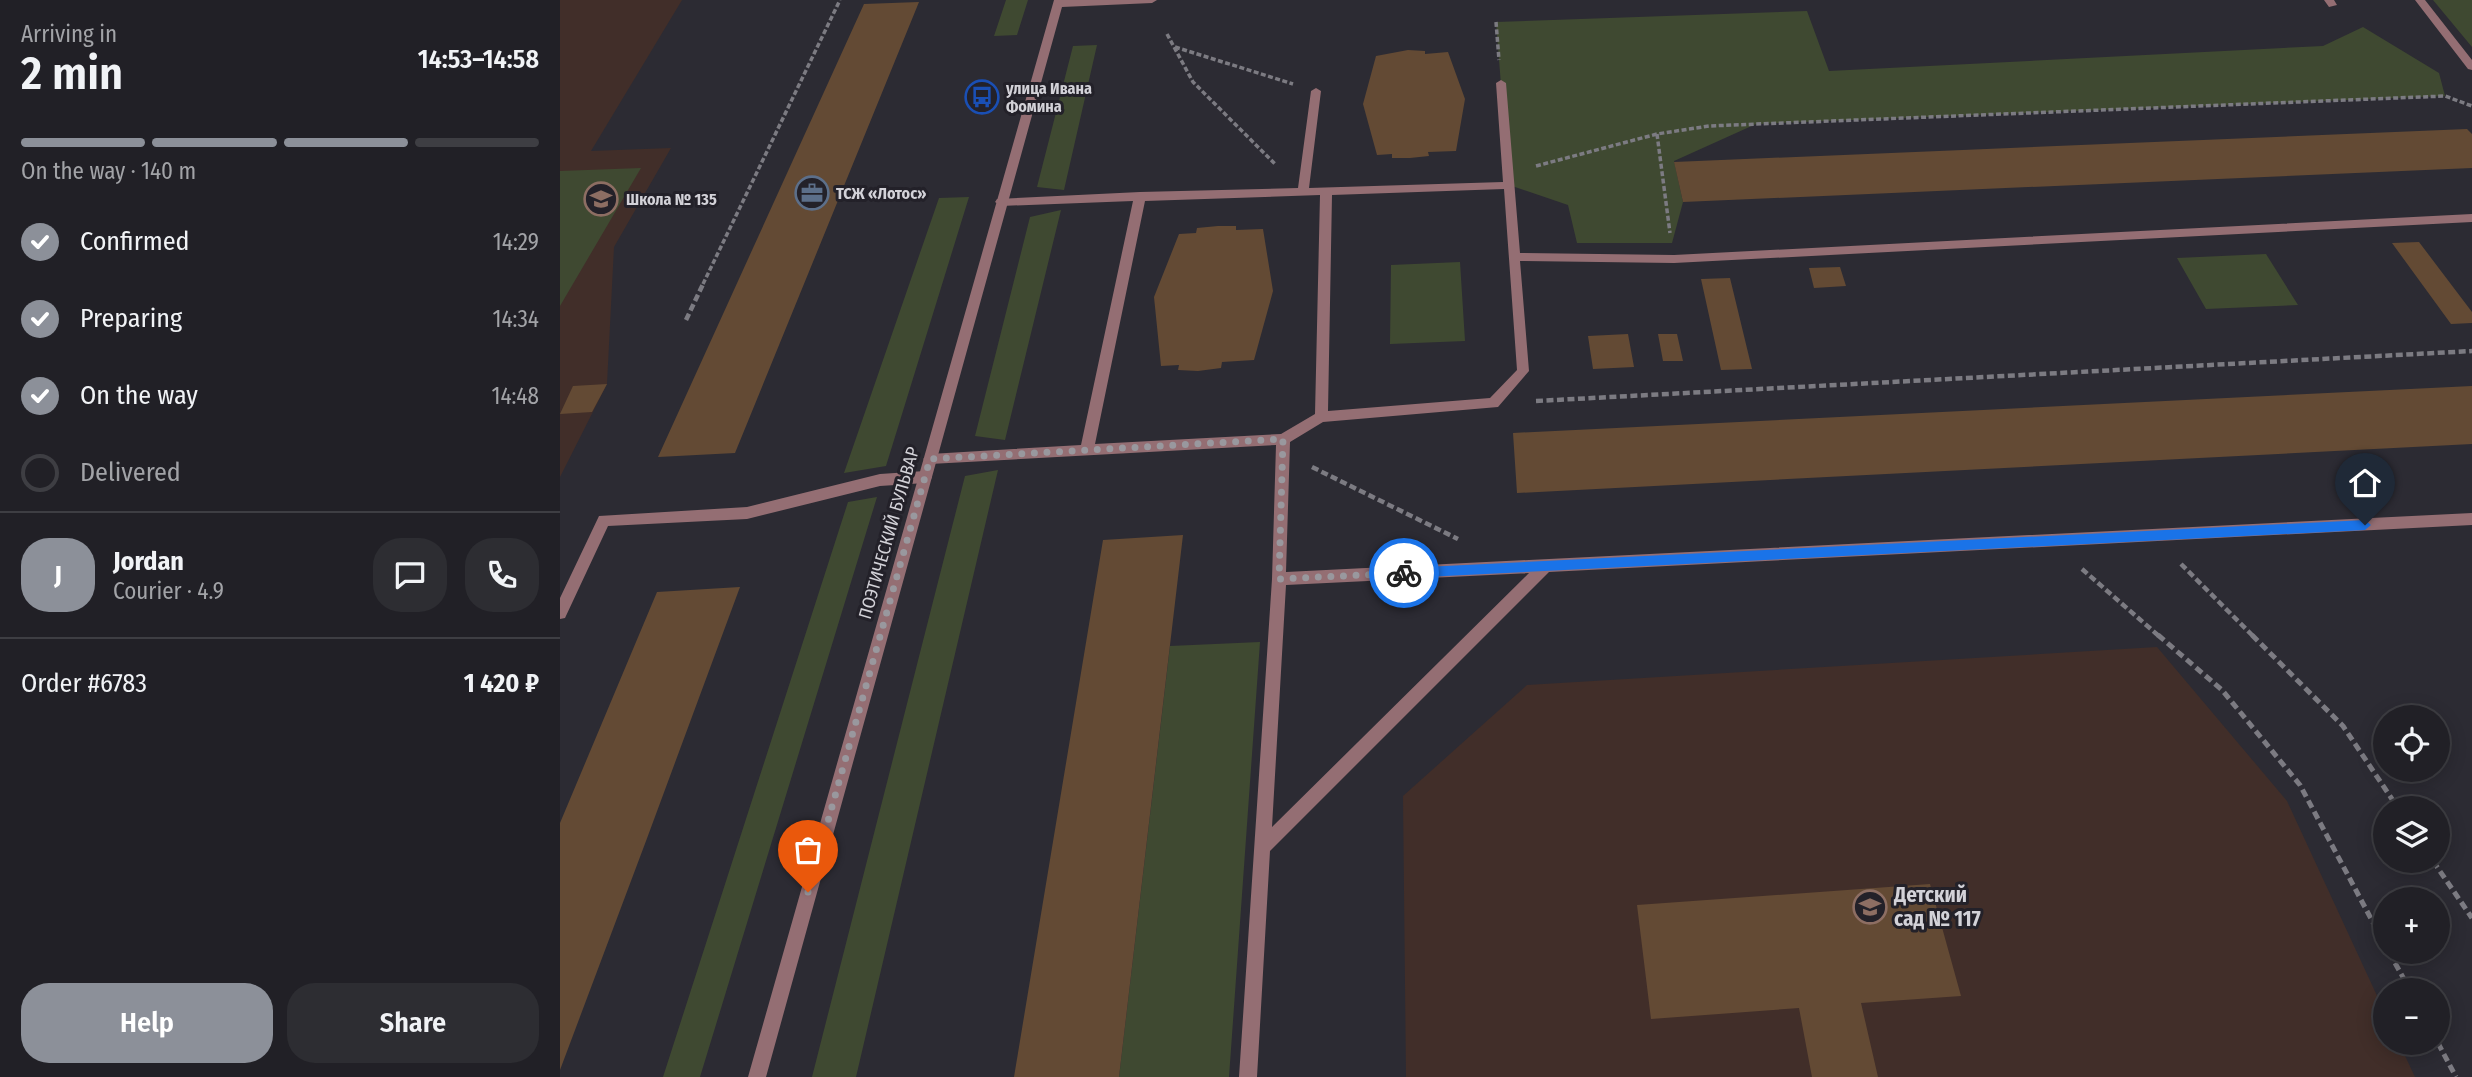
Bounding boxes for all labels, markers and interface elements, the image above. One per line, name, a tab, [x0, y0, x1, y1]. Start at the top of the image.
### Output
text: Arriving in	[21, 20, 117, 48]
text: 14:53–14:58	[418, 44, 539, 75]
text: 2 min	[21, 46, 123, 101]
bus stop icon: улица Ивана Фомина	[963, 78, 1001, 116]
place label: улица Ивана Фомина	[1005, 79, 1092, 116]
text: On the way · 140 m	[21, 157, 196, 185]
office icon: ТСЖ «Лотос»	[793, 174, 831, 212]
school or university icon: Школа № 135	[582, 180, 620, 218]
place label: ТСЖ «Лотос»	[836, 184, 927, 203]
place label: Школа № 135	[626, 190, 717, 209]
icon: check	[21, 223, 59, 261]
text: Confirmed	[80, 226, 190, 257]
text: 14:29	[493, 228, 539, 256]
icon: check	[21, 300, 59, 338]
text: Preparing	[80, 303, 182, 334]
text: 14:34	[492, 305, 539, 333]
icon: check	[21, 377, 59, 415]
text: On the way	[80, 380, 198, 411]
text: 14:48	[492, 382, 539, 410]
street label: ПОЭТИЧЕСКИЙ БУЛЬВАР	[854, 444, 924, 622]
pin	[2335, 453, 2395, 525]
text: Delivered	[80, 457, 181, 488]
icon: home	[2346, 464, 2384, 502]
button: chat	[373, 538, 447, 612]
button: phone	[465, 538, 539, 612]
courier	[1369, 538, 1439, 608]
text: Jordan	[113, 546, 184, 577]
icon: bike	[1385, 554, 1423, 592]
text: J	[54, 560, 62, 591]
text: Courier · 4.9	[113, 577, 224, 605]
text: Order #6783	[21, 668, 147, 699]
text: 1 420 ₽	[464, 668, 539, 699]
map controls	[2373, 705, 2450, 1055]
button: locate	[2373, 705, 2450, 782]
button: layers	[2373, 796, 2450, 873]
pin	[778, 820, 838, 892]
icon: bag	[789, 831, 827, 869]
place label: Детский сад № 117	[1893, 882, 1981, 932]
button: +	[2373, 887, 2450, 964]
school or university icon: Детский сад № 117	[1851, 888, 1889, 926]
button: −	[2373, 978, 2450, 1055]
button: Help	[21, 983, 273, 1063]
button: Share	[287, 983, 539, 1063]

